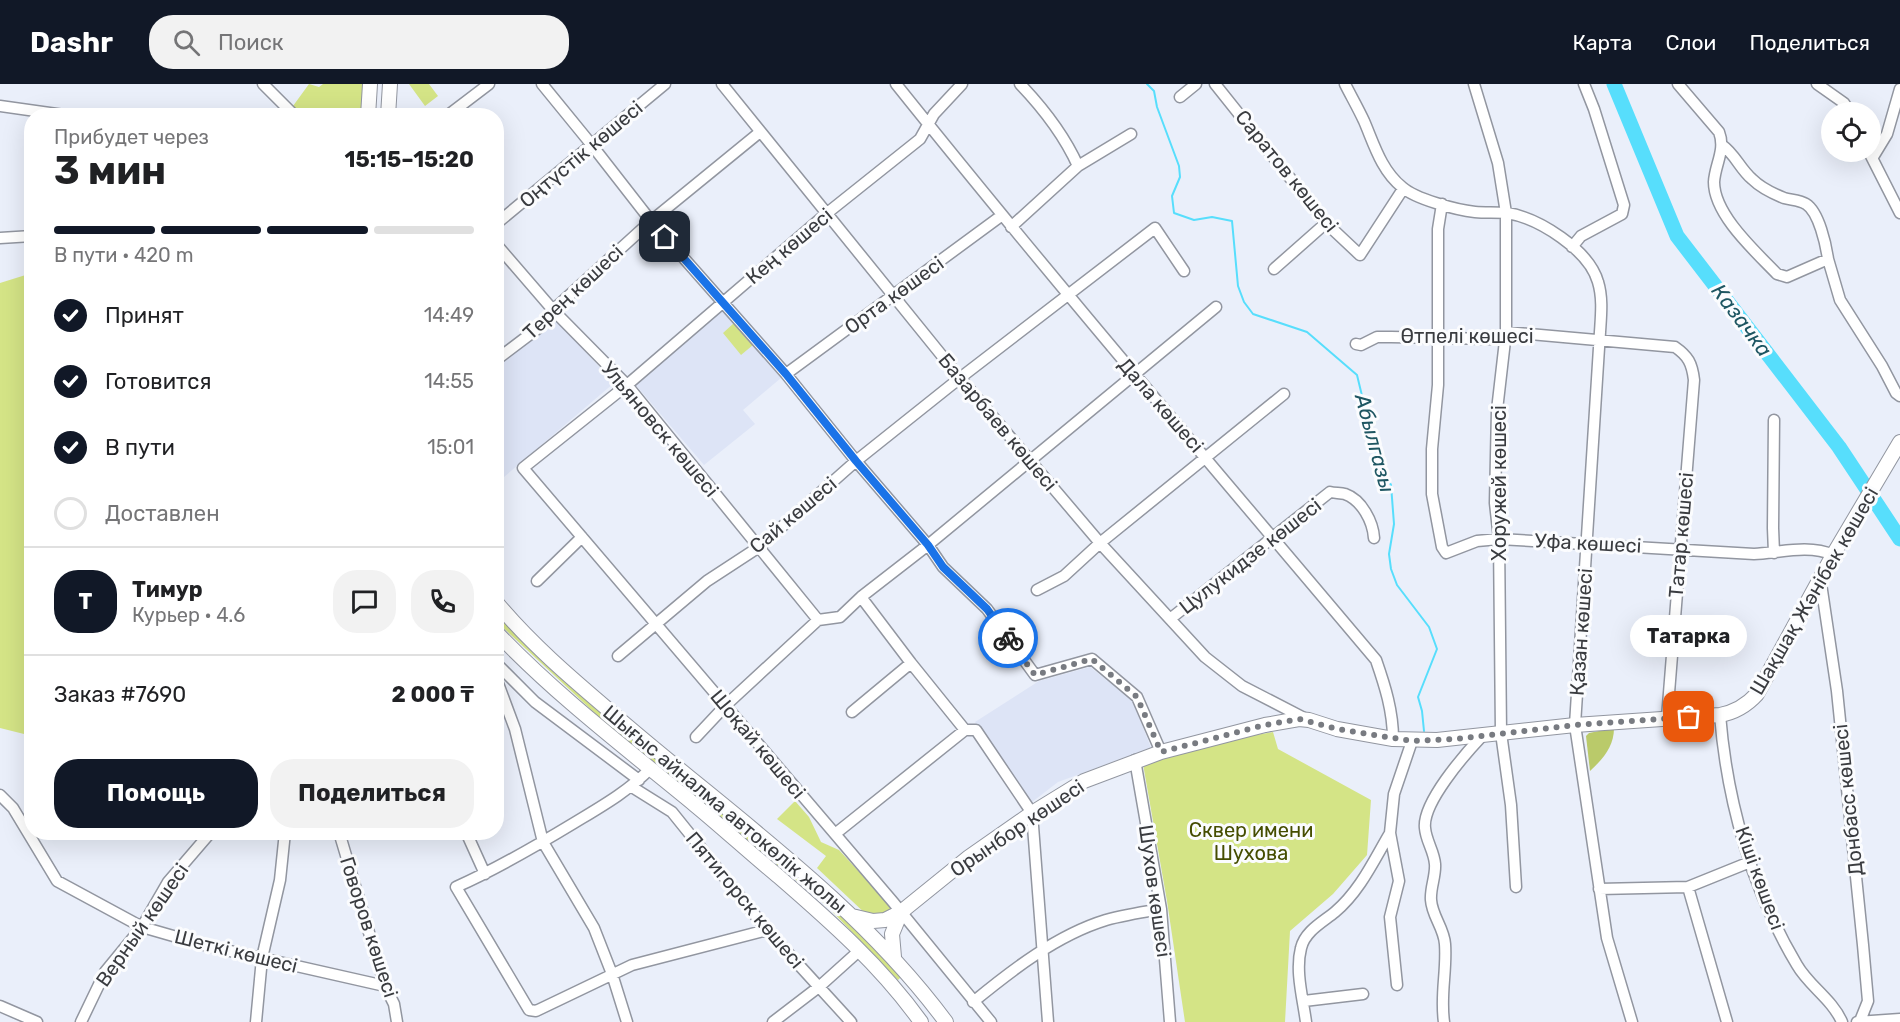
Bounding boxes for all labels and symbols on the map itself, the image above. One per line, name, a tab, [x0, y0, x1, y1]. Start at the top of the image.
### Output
street label: Оңтүстік көшесі	[515, 95, 647, 213]
street label: Саратов көшесі	[1230, 105, 1344, 237]
street label: Кең көшесі	[741, 203, 837, 289]
pin	[639, 211, 690, 262]
street label: Терең көшесі	[518, 240, 628, 344]
street label: Орта көшесі	[840, 251, 948, 339]
water label: Казачка	[1707, 279, 1777, 361]
street label: Өтпелі көшесі	[1400, 324, 1534, 348]
street label: Базарбаев көшесі	[934, 348, 1062, 496]
street label: Дала көшесі	[1113, 353, 1209, 457]
street label: Ульяновск көшесі	[596, 356, 724, 502]
water label: Абылгазы	[1350, 390, 1400, 495]
street label: Хоружей көшесі	[1487, 405, 1511, 561]
street label: Татар көшесі	[1664, 471, 1698, 599]
street label: Сай көшесі	[745, 472, 841, 558]
street label: Шақшақ Жәнібек көшесі	[1745, 483, 1883, 699]
street label: Цулукидзе көшесі	[1174, 493, 1326, 619]
street label: Уфа көшесі	[1534, 528, 1642, 558]
street label: Қазан көшесі	[1565, 567, 1597, 697]
courier	[978, 608, 1038, 668]
callout: Татарка	[1630, 615, 1748, 657]
street label: Шоқай көшесі	[705, 685, 811, 803]
pin	[1663, 691, 1714, 742]
street label: Шығыс айналма автокөлік жолы	[598, 700, 852, 918]
street label: Донбасс көшесі	[1828, 723, 1868, 877]
street label: Орынбор көшесі	[945, 774, 1089, 882]
park label: Сквер имени Шухова	[1189, 818, 1313, 865]
street label: Шухов көшесі	[1134, 823, 1176, 959]
street label: Кіші көшесі	[1730, 823, 1790, 933]
street label: Пятигорск көшесі	[681, 827, 809, 973]
street label: Говоров көшесі	[335, 854, 403, 1000]
street label: Верный көшесі	[91, 859, 193, 991]
street label: Шеткі көшесі	[172, 924, 300, 978]

